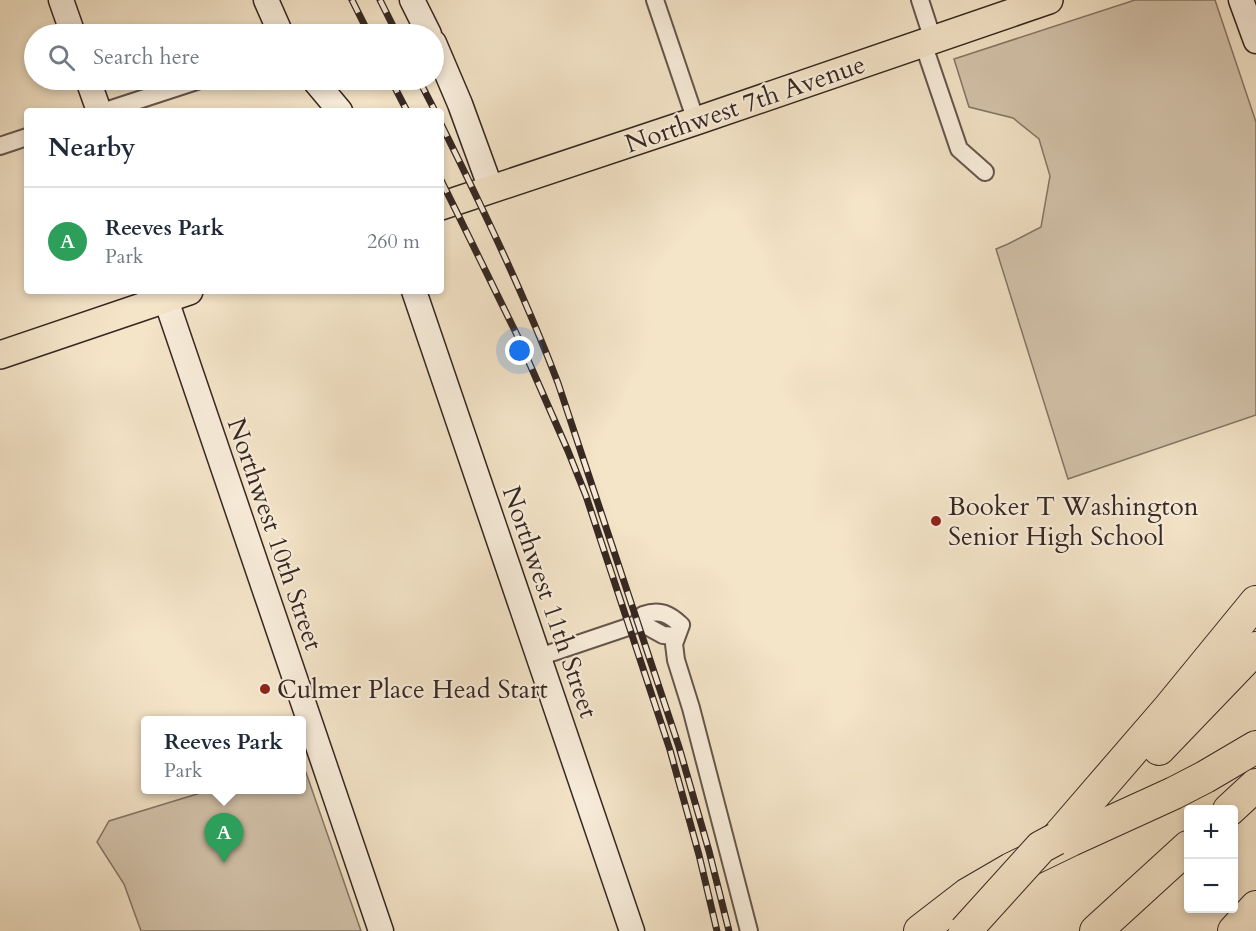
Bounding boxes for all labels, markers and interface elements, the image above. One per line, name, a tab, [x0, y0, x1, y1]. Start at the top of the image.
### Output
search box	[24, 24, 444, 90]
icon: search	[45, 41, 78, 74]
text: Search here	[93, 42, 200, 72]
street label: Northwest 7th Avenue	[620, 46, 870, 162]
text: Nearby	[48, 130, 136, 165]
text: Reeves Park	[105, 213, 224, 243]
text: A	[60, 228, 75, 255]
text: 260 m	[367, 228, 420, 255]
text: Park	[105, 243, 143, 270]
your location	[505, 336, 534, 365]
street label: Northwest 10th Street	[219, 413, 331, 655]
street label: Northwest 11th Street	[494, 481, 606, 723]
place label: Booker T Washington Senior High School	[948, 489, 1199, 554]
marker: Booker T Washington Senior High School	[929, 514, 943, 528]
place label: Culmer Place Head Start	[277, 672, 548, 707]
marker: Culmer Place Head Start	[258, 682, 272, 696]
popup	[141, 716, 306, 794]
text: Reeves Park	[164, 727, 283, 757]
text: Park	[164, 757, 202, 784]
map controls	[1184, 805, 1238, 913]
button: +	[1184, 805, 1238, 859]
pin: A	[204, 814, 244, 863]
button: −	[1184, 859, 1238, 913]

